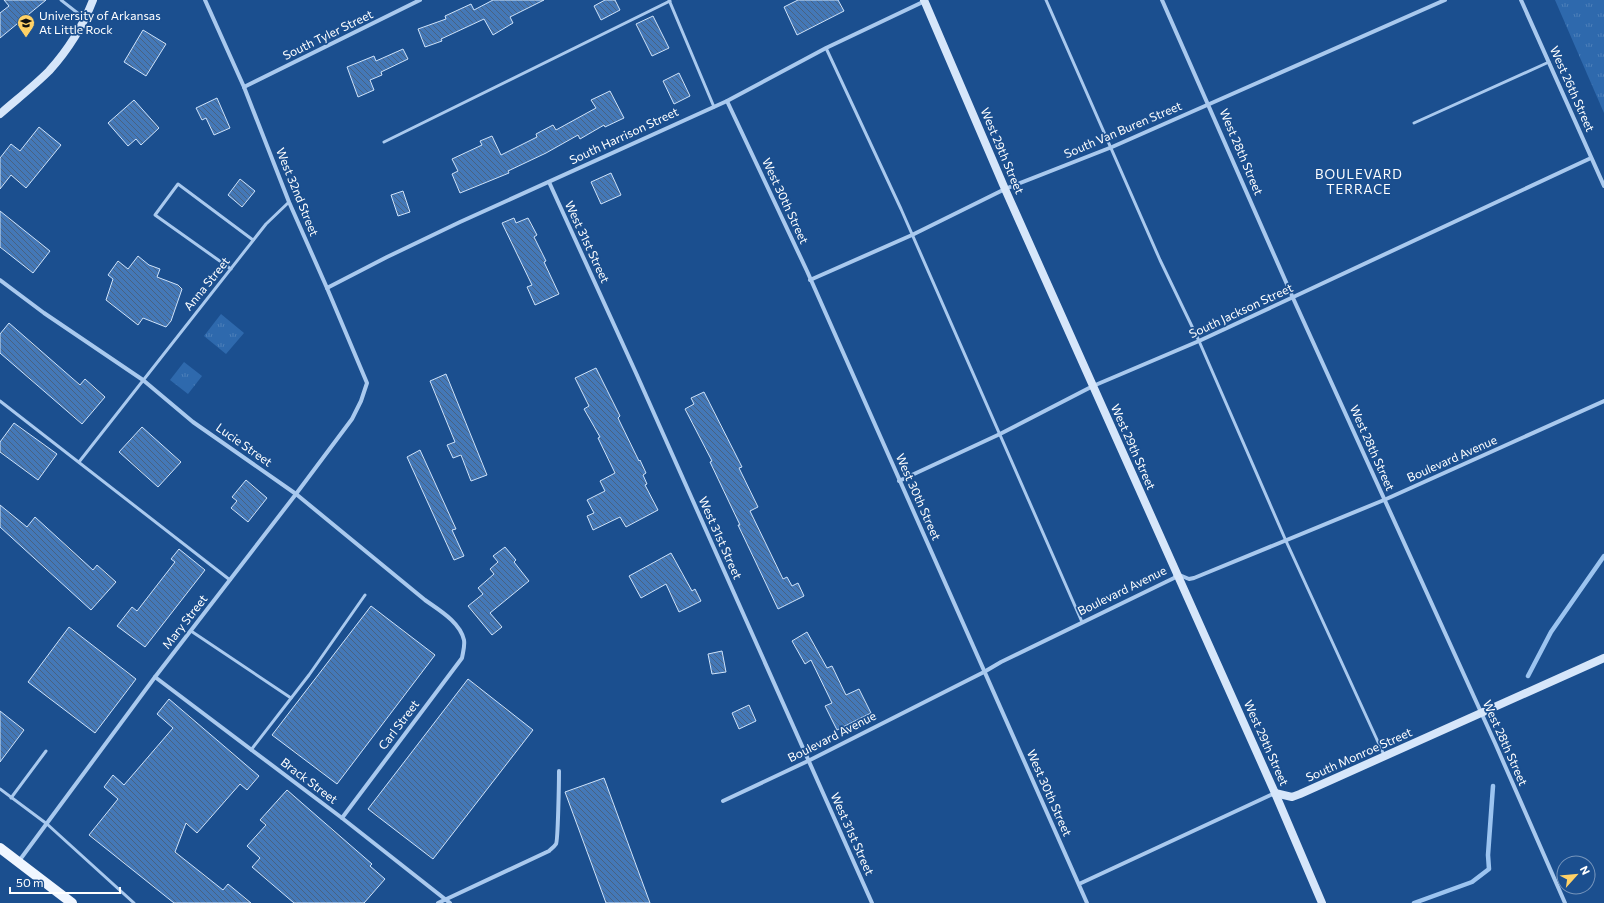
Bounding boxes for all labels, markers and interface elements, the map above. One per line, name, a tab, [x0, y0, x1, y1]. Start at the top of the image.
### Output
street label: South Tyler Street	[280, 6, 375, 62]
place label: University of Arkansas At Little Rock	[39, 8, 161, 36]
school or university icon: University of Arkansas At Little Rock	[16, 13, 36, 38]
street label: West 26th Street	[1548, 44, 1598, 134]
street label: South Van Buren Street	[1062, 98, 1184, 160]
street label: South Harrison Street	[567, 104, 680, 167]
street label: West 29th Street	[978, 105, 1027, 196]
street label: West 28th Street	[1217, 106, 1266, 197]
street label: West 32nd Street	[274, 145, 322, 238]
street label: West 30th Street	[760, 155, 812, 246]
district label: BOULEVARD TERRACE	[1315, 166, 1403, 197]
street label: West 31st Street	[563, 198, 613, 285]
street label: Anna Street	[180, 254, 232, 313]
street label: South Jackson Street	[1186, 280, 1295, 341]
street label: West 29th Street	[1109, 402, 1159, 492]
street label: West 28th Street	[1348, 403, 1398, 493]
street label: Lucie Street	[214, 420, 275, 469]
street label: Boulevard Avenue	[1404, 432, 1499, 484]
street label: West 30th Street	[894, 451, 944, 542]
street label: West 31st Street	[696, 494, 745, 581]
street label: Boulevard Avenue	[1075, 563, 1168, 618]
street label: Mary Street	[159, 591, 210, 651]
street label: Carl Street	[375, 697, 421, 752]
street label: West 29th Street	[1242, 698, 1292, 788]
street label: West 28th Street	[1481, 698, 1531, 788]
street label: Boulevard Avenue	[785, 708, 878, 764]
street label: South Monroe Street	[1303, 724, 1414, 784]
street label: West 30th Street	[1025, 747, 1075, 838]
street label: Brack Street	[278, 754, 341, 806]
street label: West 31st Street	[828, 790, 877, 877]
north arrow	[1556, 855, 1596, 895]
text: N	[1578, 864, 1593, 877]
scale bar	[10, 869, 120, 895]
text: 50 m	[16, 875, 44, 889]

